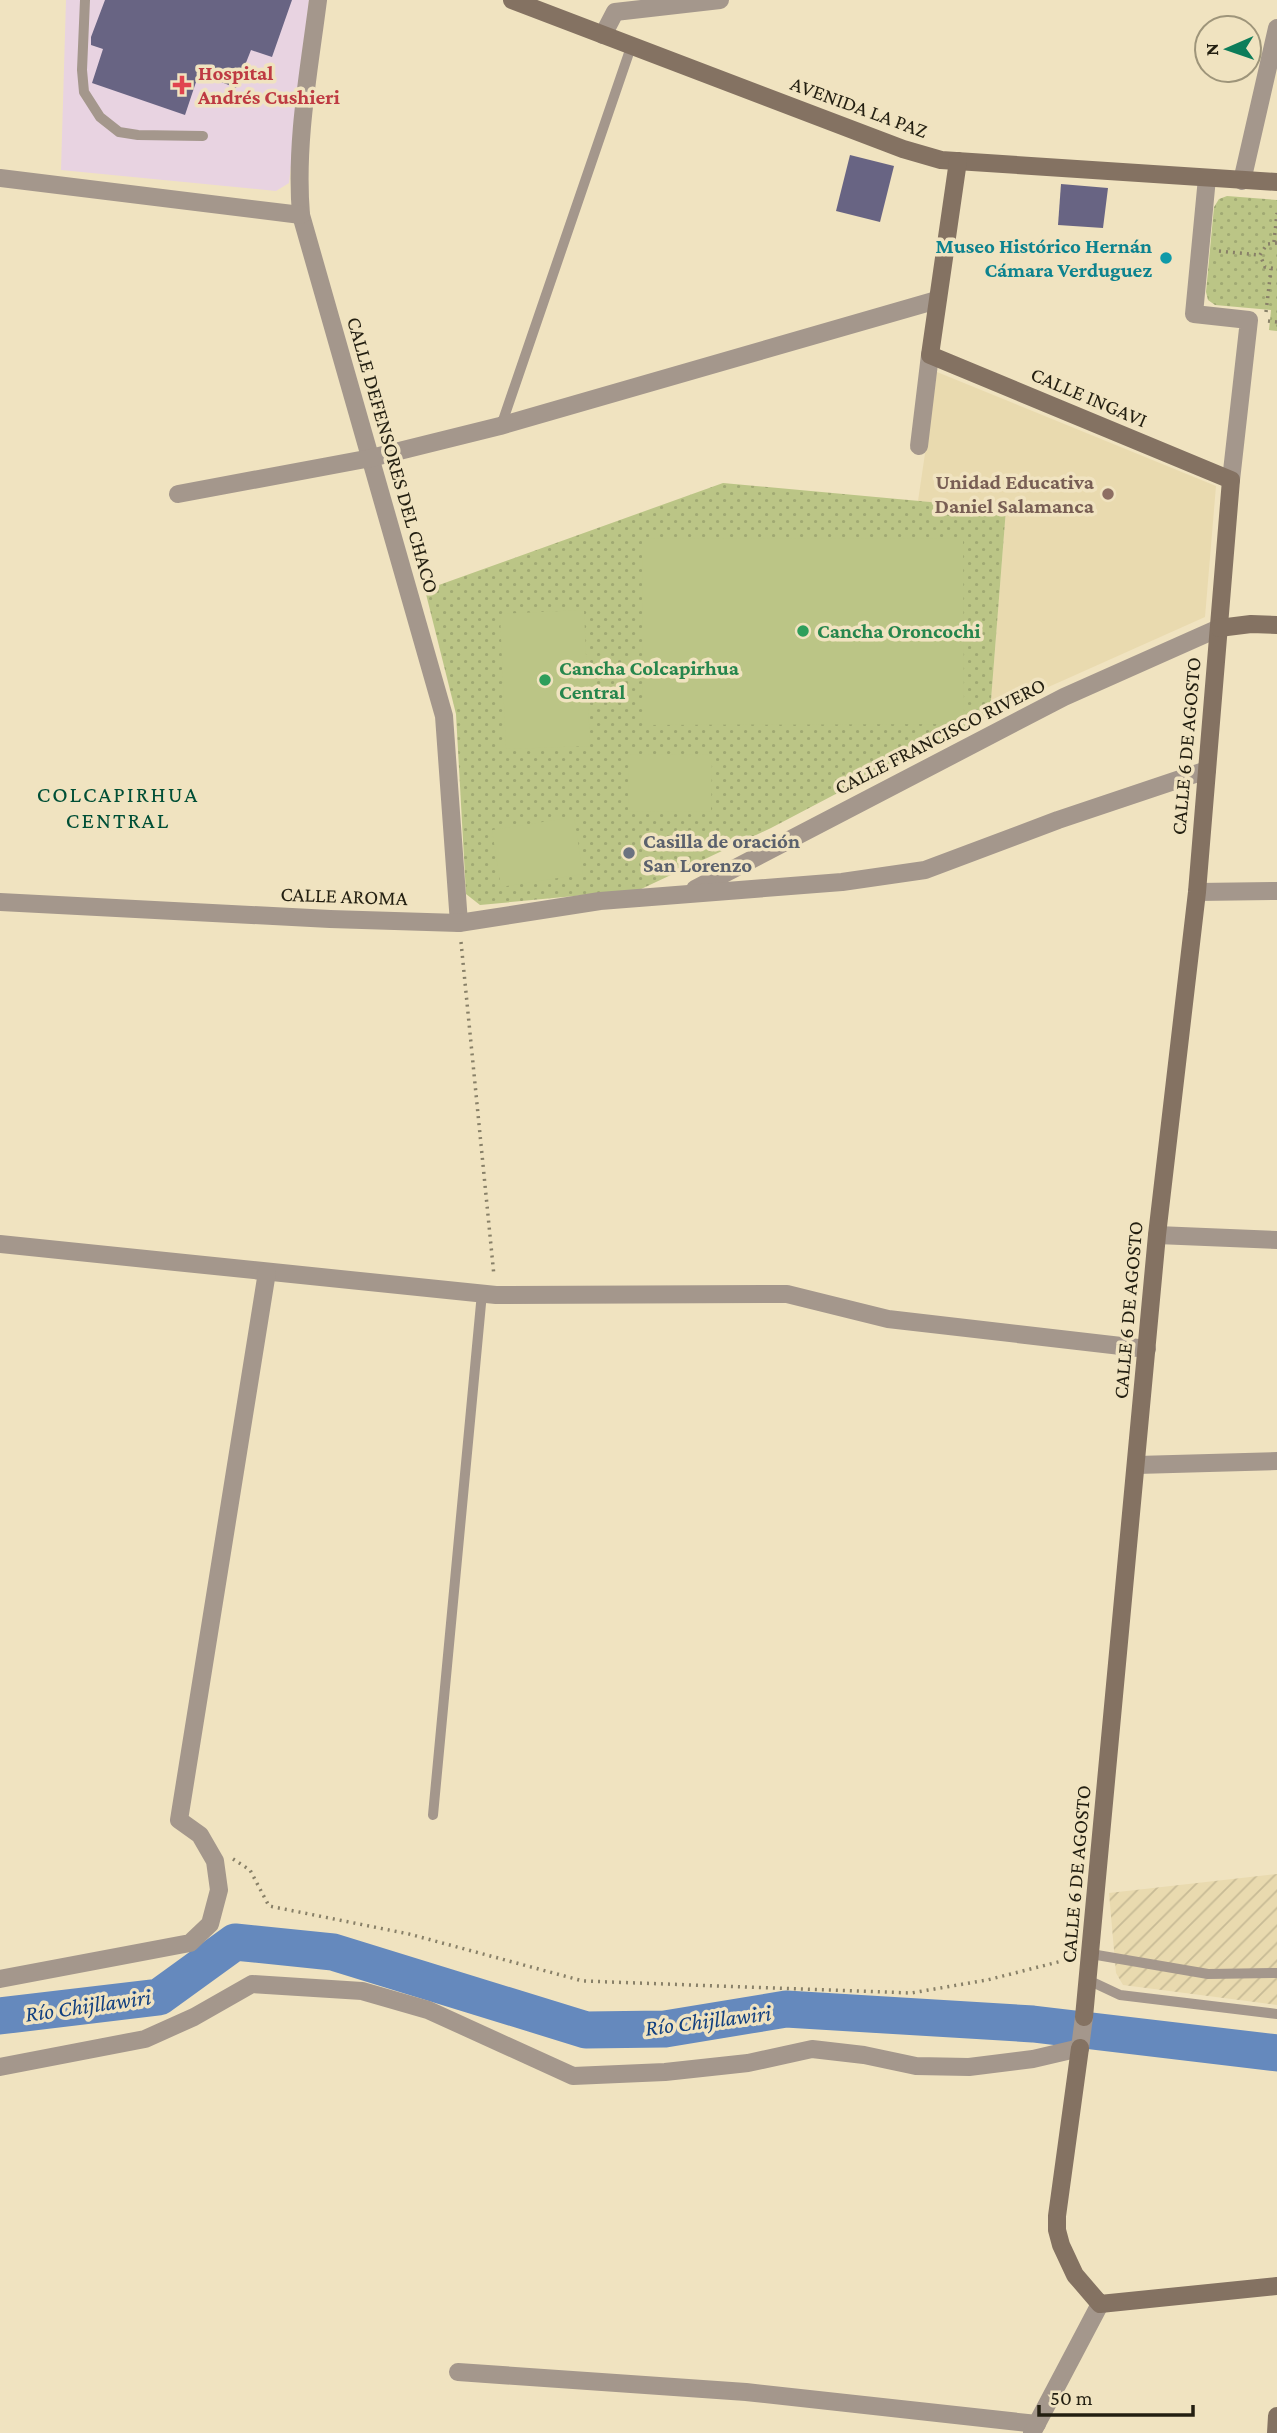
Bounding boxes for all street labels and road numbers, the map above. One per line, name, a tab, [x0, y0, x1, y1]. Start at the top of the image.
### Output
street label: AVENIDA LA PAZ	[787, 71, 931, 143]
street label: CALLE DEFENSORES DEL CHACO	[342, 314, 444, 596]
street label: CALLE INGAVI	[1027, 362, 1151, 432]
street label: CALLE 6 DE AGOSTO	[1166, 656, 1206, 836]
street label: CALLE FRANCISCO RIVERO	[831, 672, 1049, 800]
street label: CALLE AROMA	[280, 882, 408, 910]
street label: CALLE 6 DE AGOSTO	[1108, 1220, 1148, 1400]
street label: CALLE 6 DE AGOSTO	[1056, 1784, 1096, 1964]

